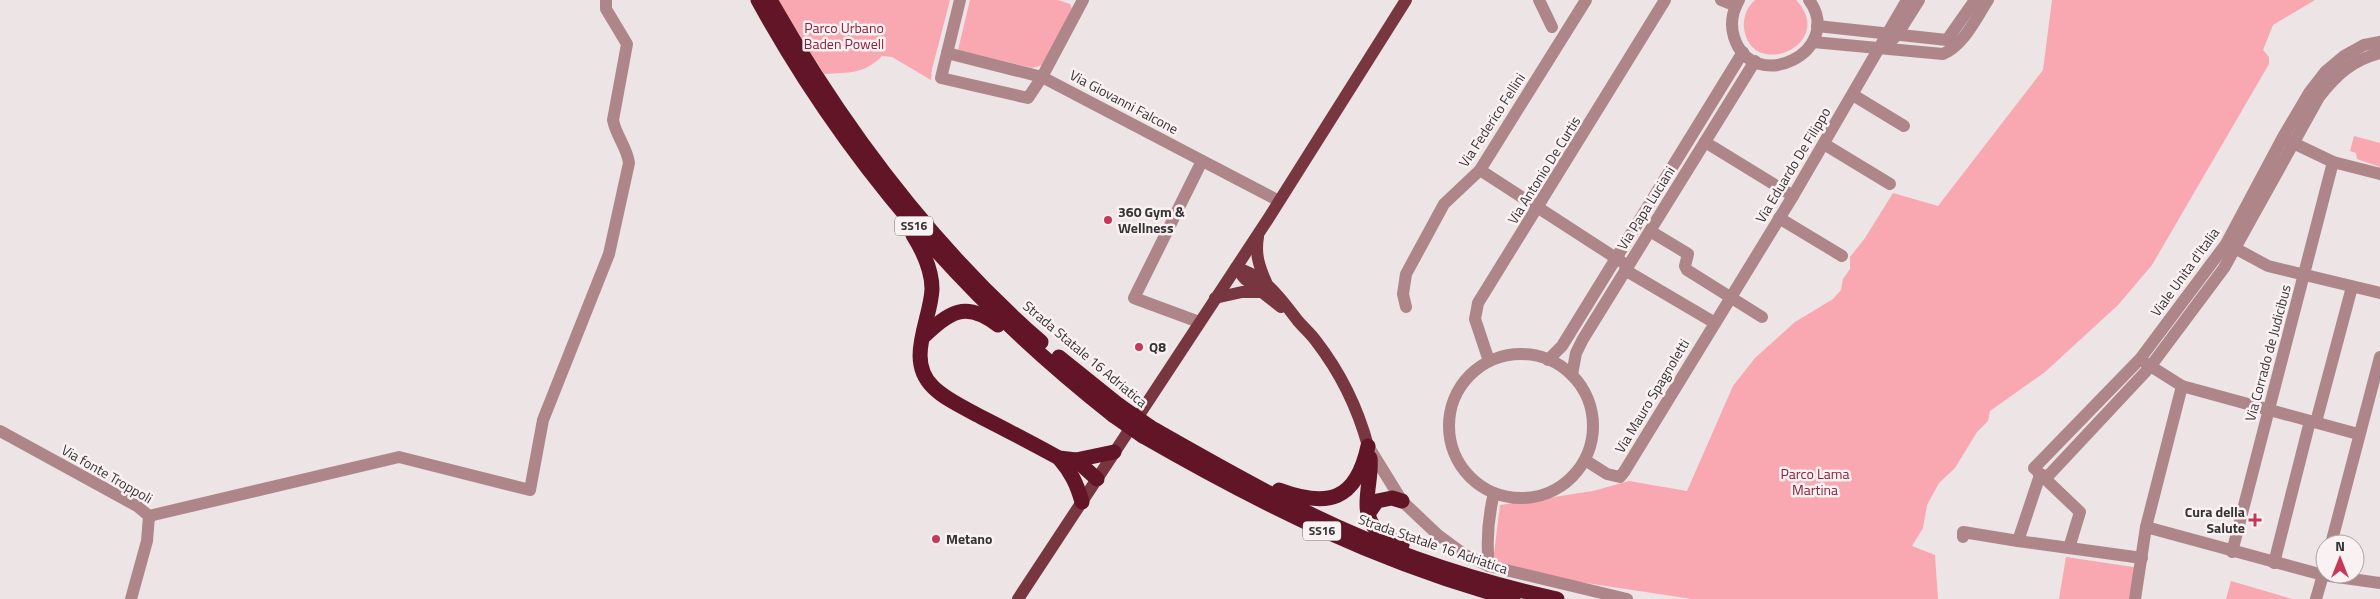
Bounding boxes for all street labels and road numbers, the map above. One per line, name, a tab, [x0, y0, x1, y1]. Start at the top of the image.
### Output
street label: Via Giovanni Falcone	[1066, 64, 1182, 139]
street label: Via Federico Fellini	[1453, 68, 1530, 171]
street label: Via Eduardo De Filippo	[1750, 103, 1835, 226]
street label: Via Antonio De Curtis	[1502, 112, 1585, 228]
street label: Via Papa Luciani	[1612, 162, 1680, 254]
road number: SS16	[895, 217, 933, 236]
street label: Viale Unita d'Italia	[2145, 223, 2224, 320]
street label: Via Corrado de Judicibus	[2239, 282, 2296, 424]
street label: Strada Statale 16 Adriatica	[1018, 295, 1152, 412]
street label: Via Mauro Spagnoletti	[1609, 335, 1694, 457]
street label: Via fonte Troppoli	[58, 439, 157, 508]
street label: Strada Statale 16 Adriatica	[1356, 508, 1511, 579]
road number: SS16	[1303, 522, 1341, 540]

